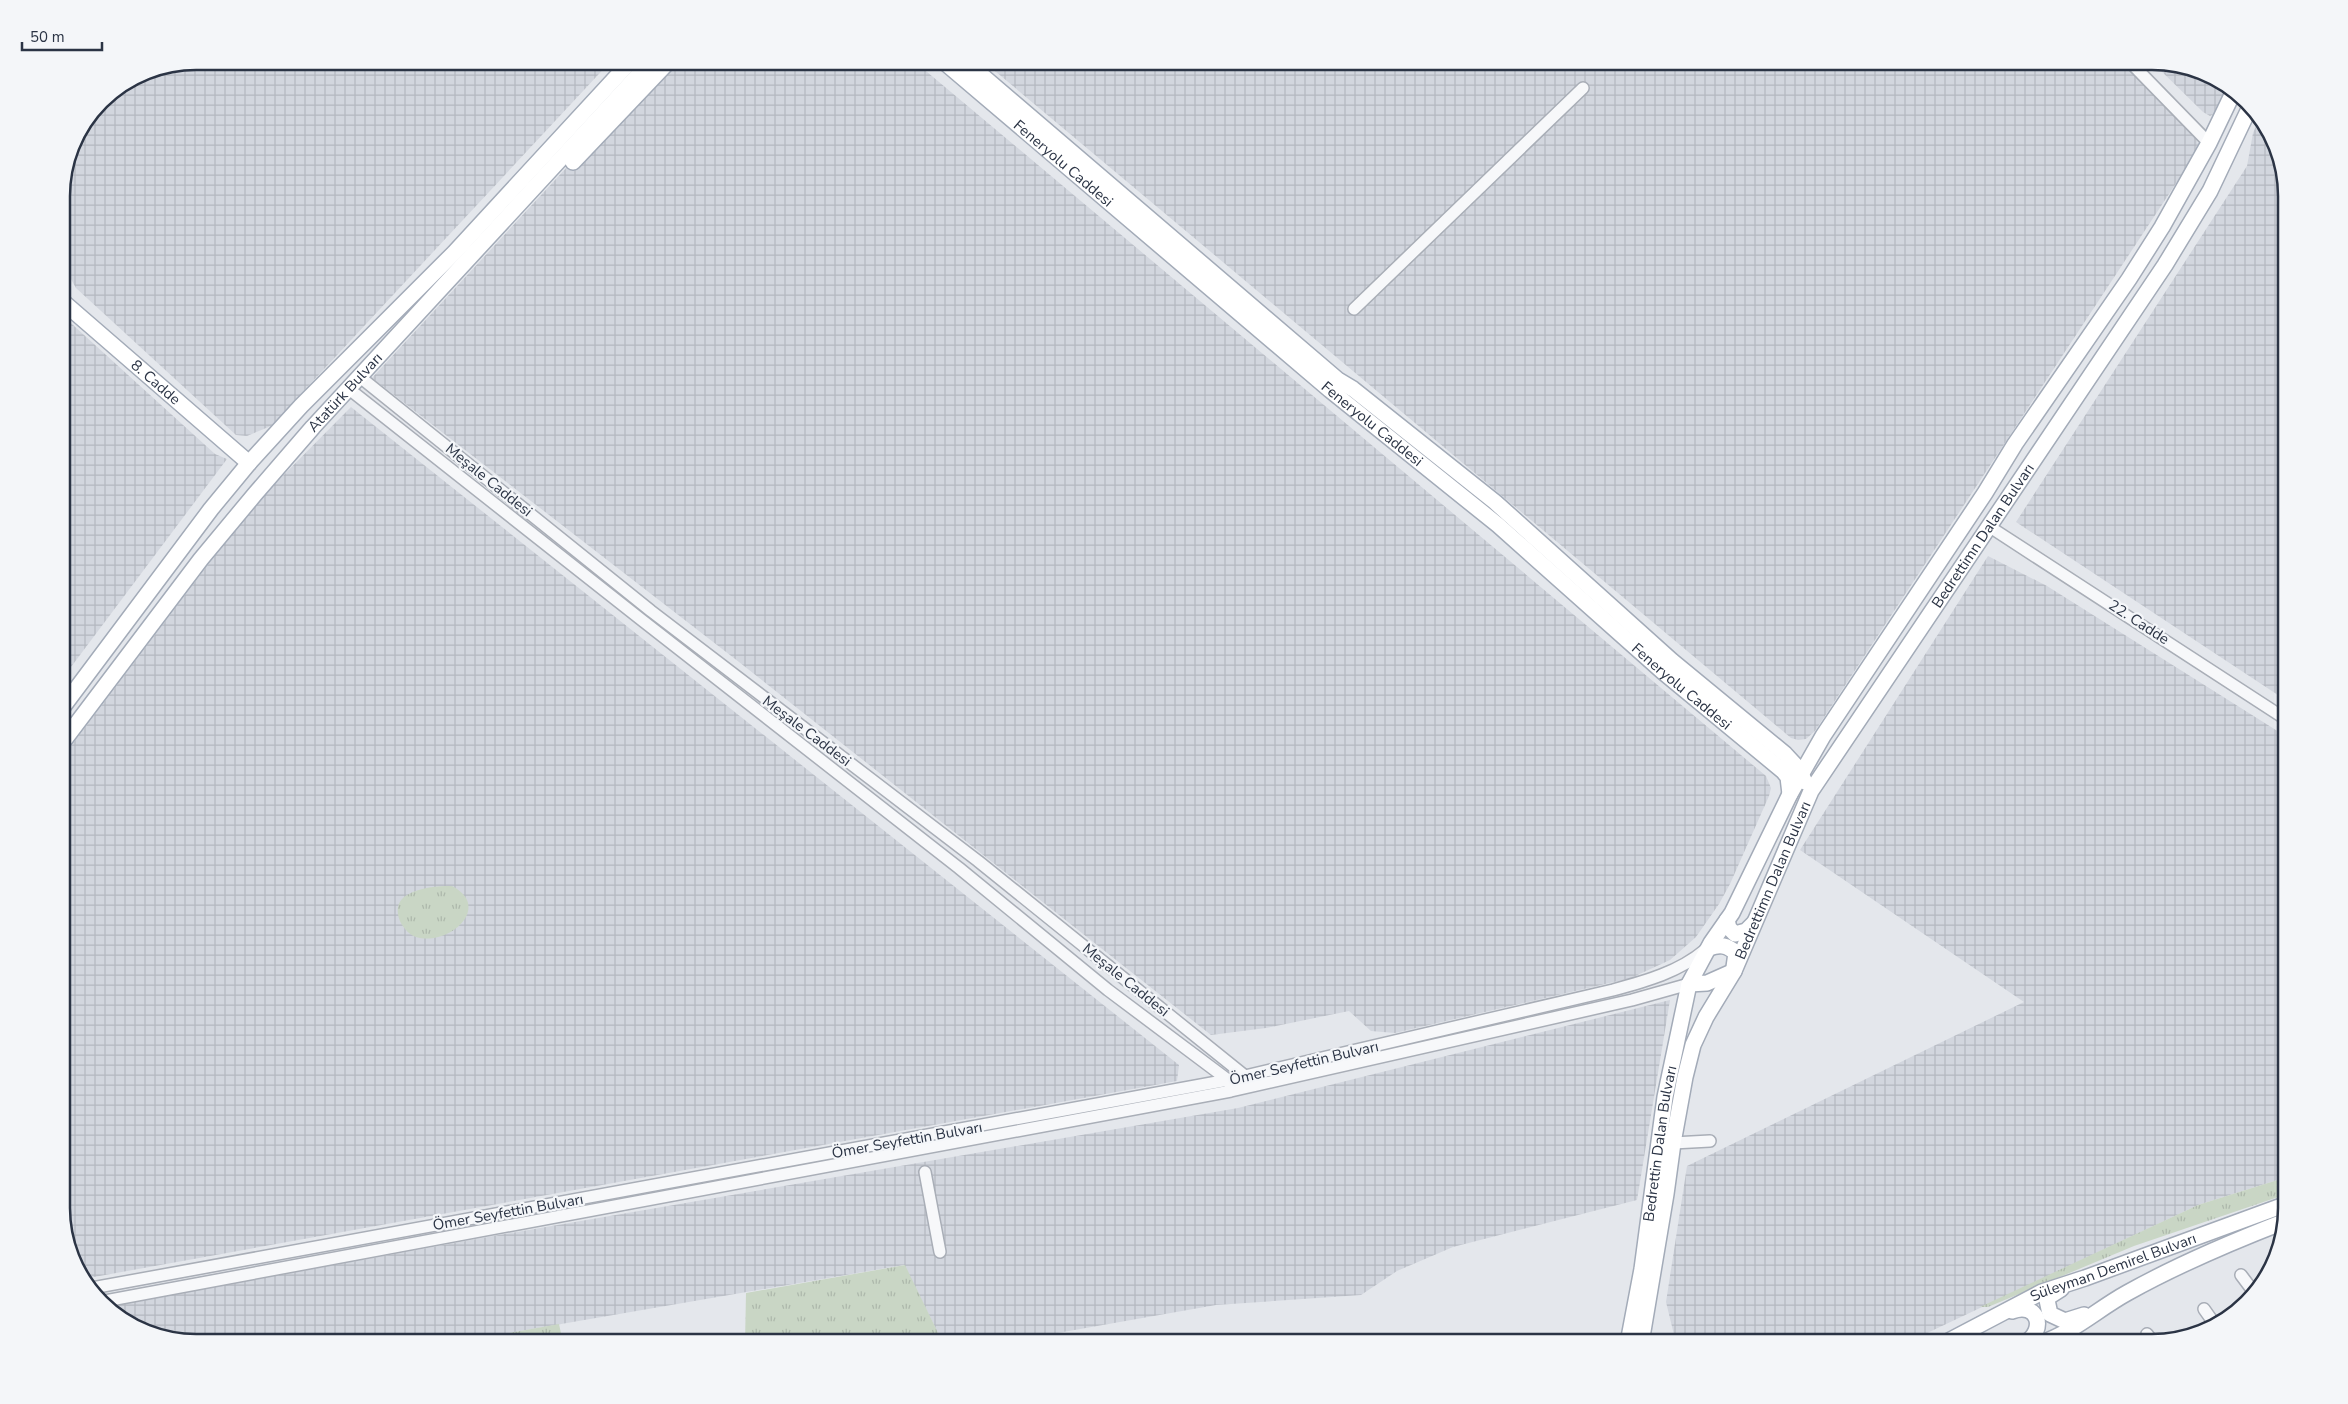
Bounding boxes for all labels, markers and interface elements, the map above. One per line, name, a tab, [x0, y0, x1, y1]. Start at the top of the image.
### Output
scale bar	[22, 20, 102, 52]
text: 50 m	[30, 27, 65, 47]
street label: Feneryolu Caddesi	[1009, 115, 1117, 211]
street label: Atatürk Bulvarı	[303, 348, 387, 436]
street label: 8. Cadde	[127, 355, 185, 409]
street label: Feneryolu Caddesi	[1317, 377, 1427, 471]
street label: Meşale Caddesi	[441, 439, 537, 521]
street label: Bedrettimn Dalan Bulvarı	[1927, 459, 2039, 612]
street label: 22. Cadde	[2105, 595, 2173, 649]
street label: Feneryolu Caddesi	[1627, 639, 1736, 734]
street label: Meşale Caddesi	[759, 691, 855, 771]
street label: Bedrettimn Dalan Bulvarı	[1730, 798, 1815, 963]
street label: Meşale Caddesi	[1078, 939, 1174, 1021]
street label: Ömer Seyfettin Bulvarı	[1227, 1036, 1381, 1090]
street label: Bedrettin Dalan Bulvarı	[1638, 1064, 1681, 1223]
street label: Ömer Seyfettin Bulvarı	[830, 1117, 984, 1163]
street label: Ömer Seyfettin Bulvarı	[431, 1189, 585, 1235]
street label: Süleyman Demirel Bulvarı	[2027, 1228, 2199, 1306]

